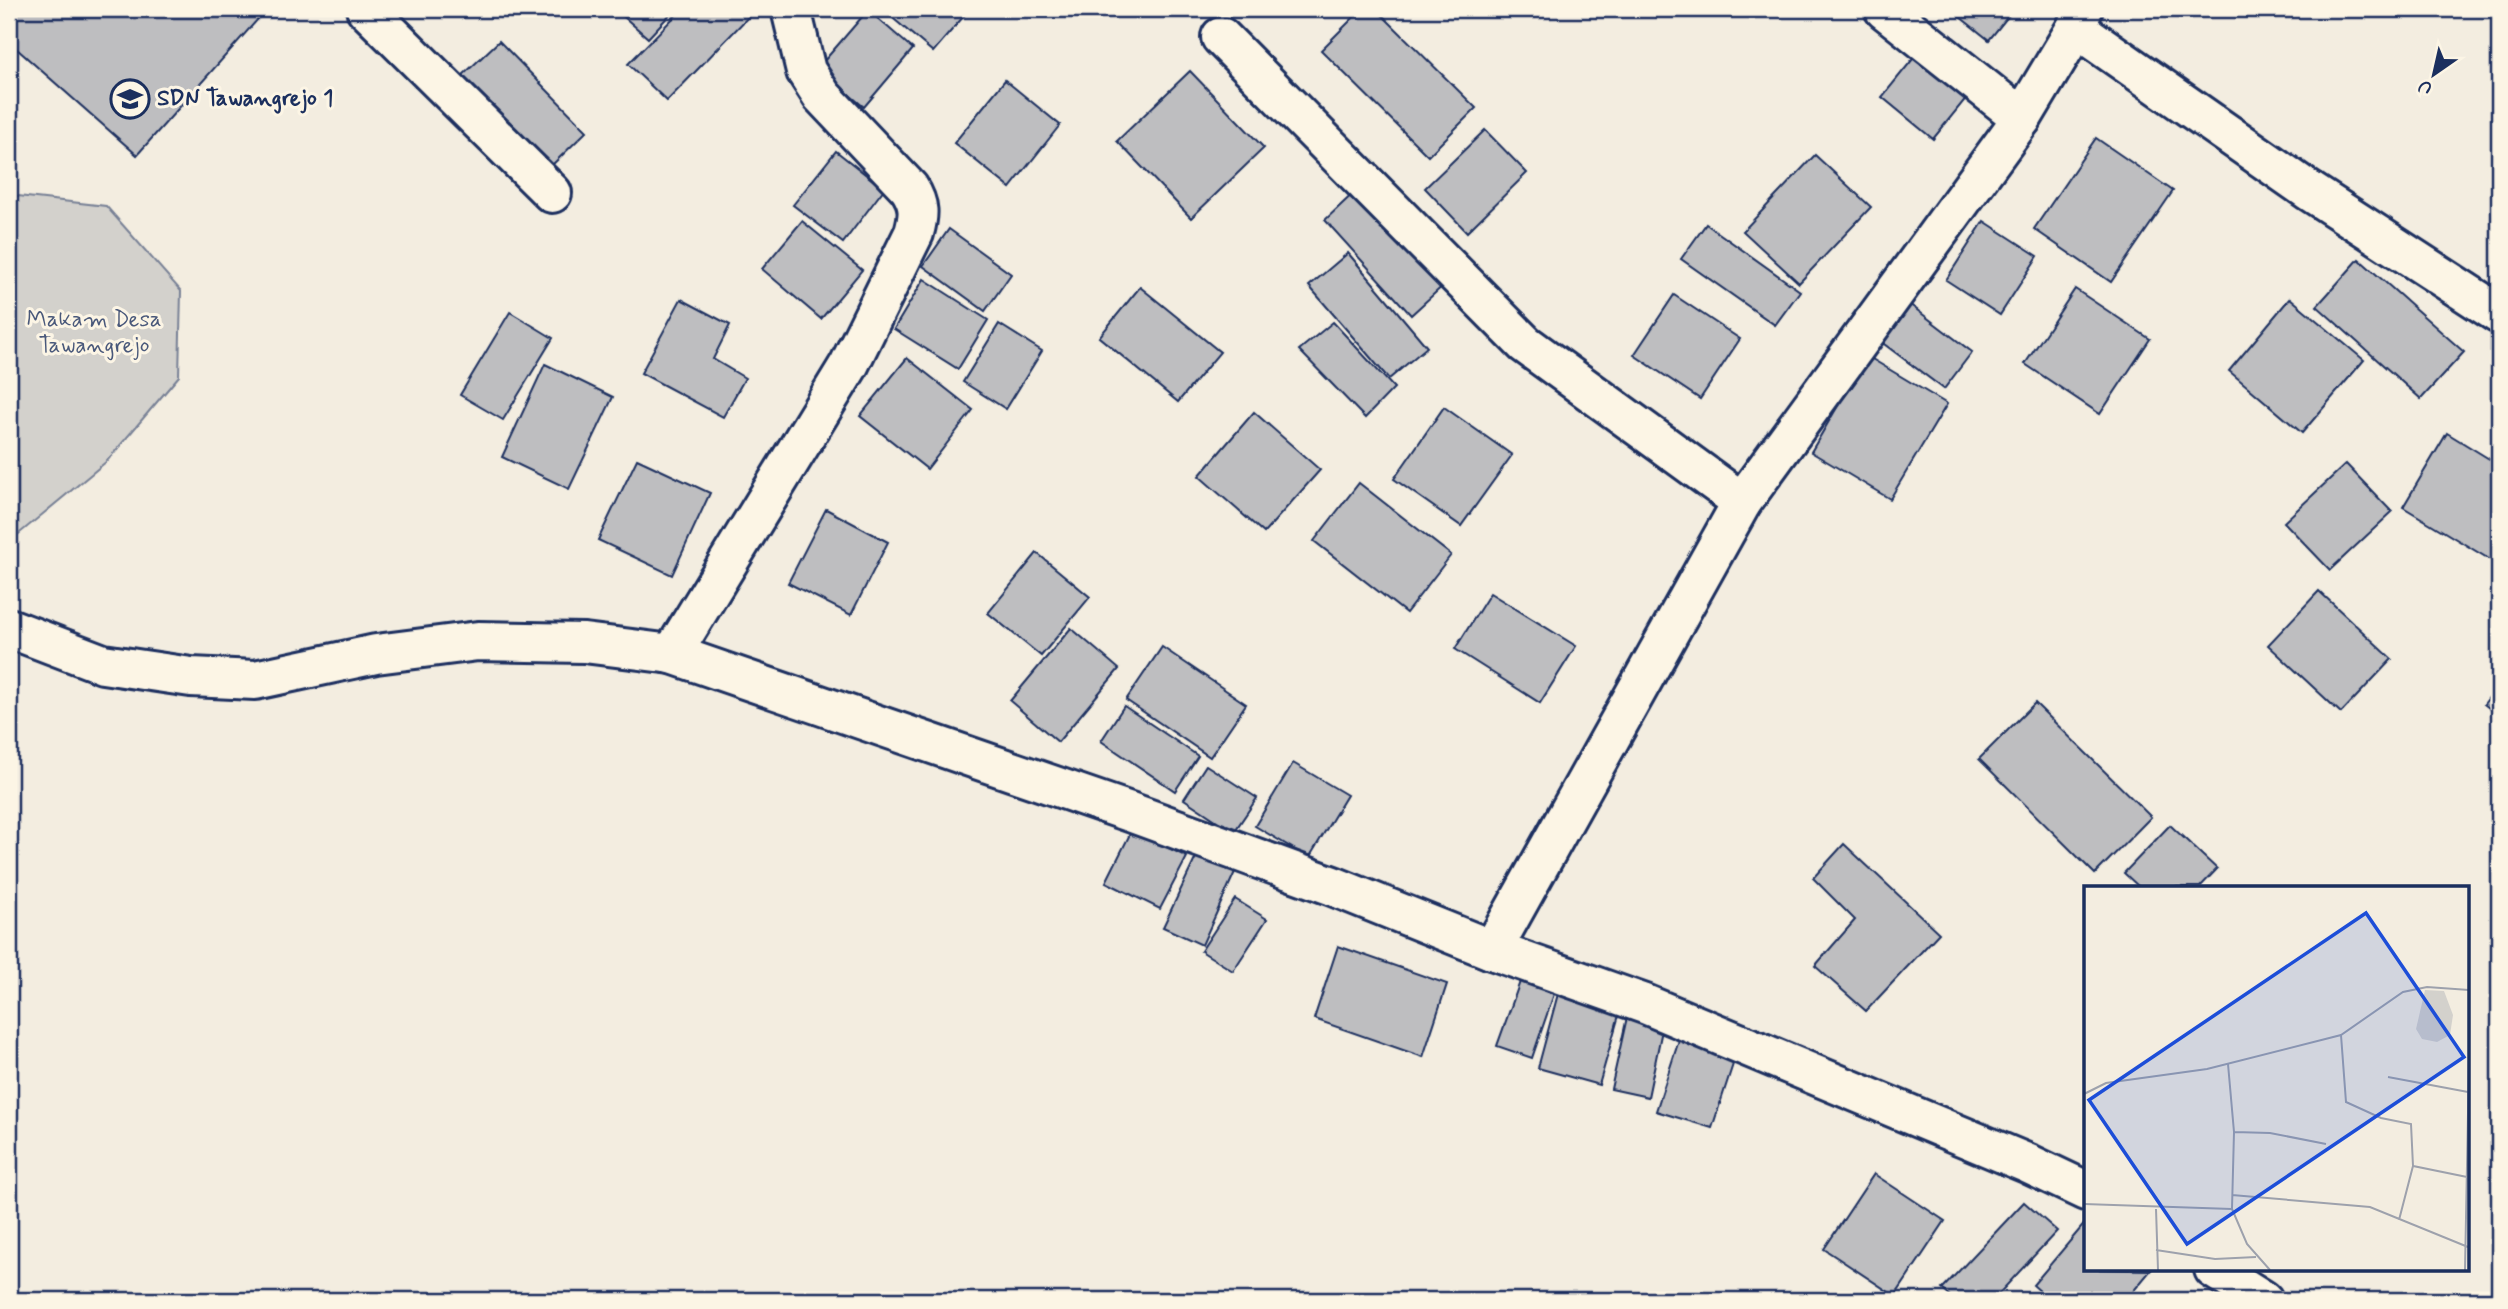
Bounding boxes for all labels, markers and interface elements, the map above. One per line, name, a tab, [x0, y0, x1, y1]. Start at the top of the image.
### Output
north arrow	[2400, 38, 2470, 108]
text: U	[2413, 73, 2437, 101]
school or university icon: SDN Tawangrejo 1	[109, 78, 151, 120]
place label: SDN Tawangrejo 1	[157, 84, 333, 114]
park label: Makam Desa Tawangrejo	[27, 305, 162, 361]
inset map	[2084, 886, 2470, 1270]

